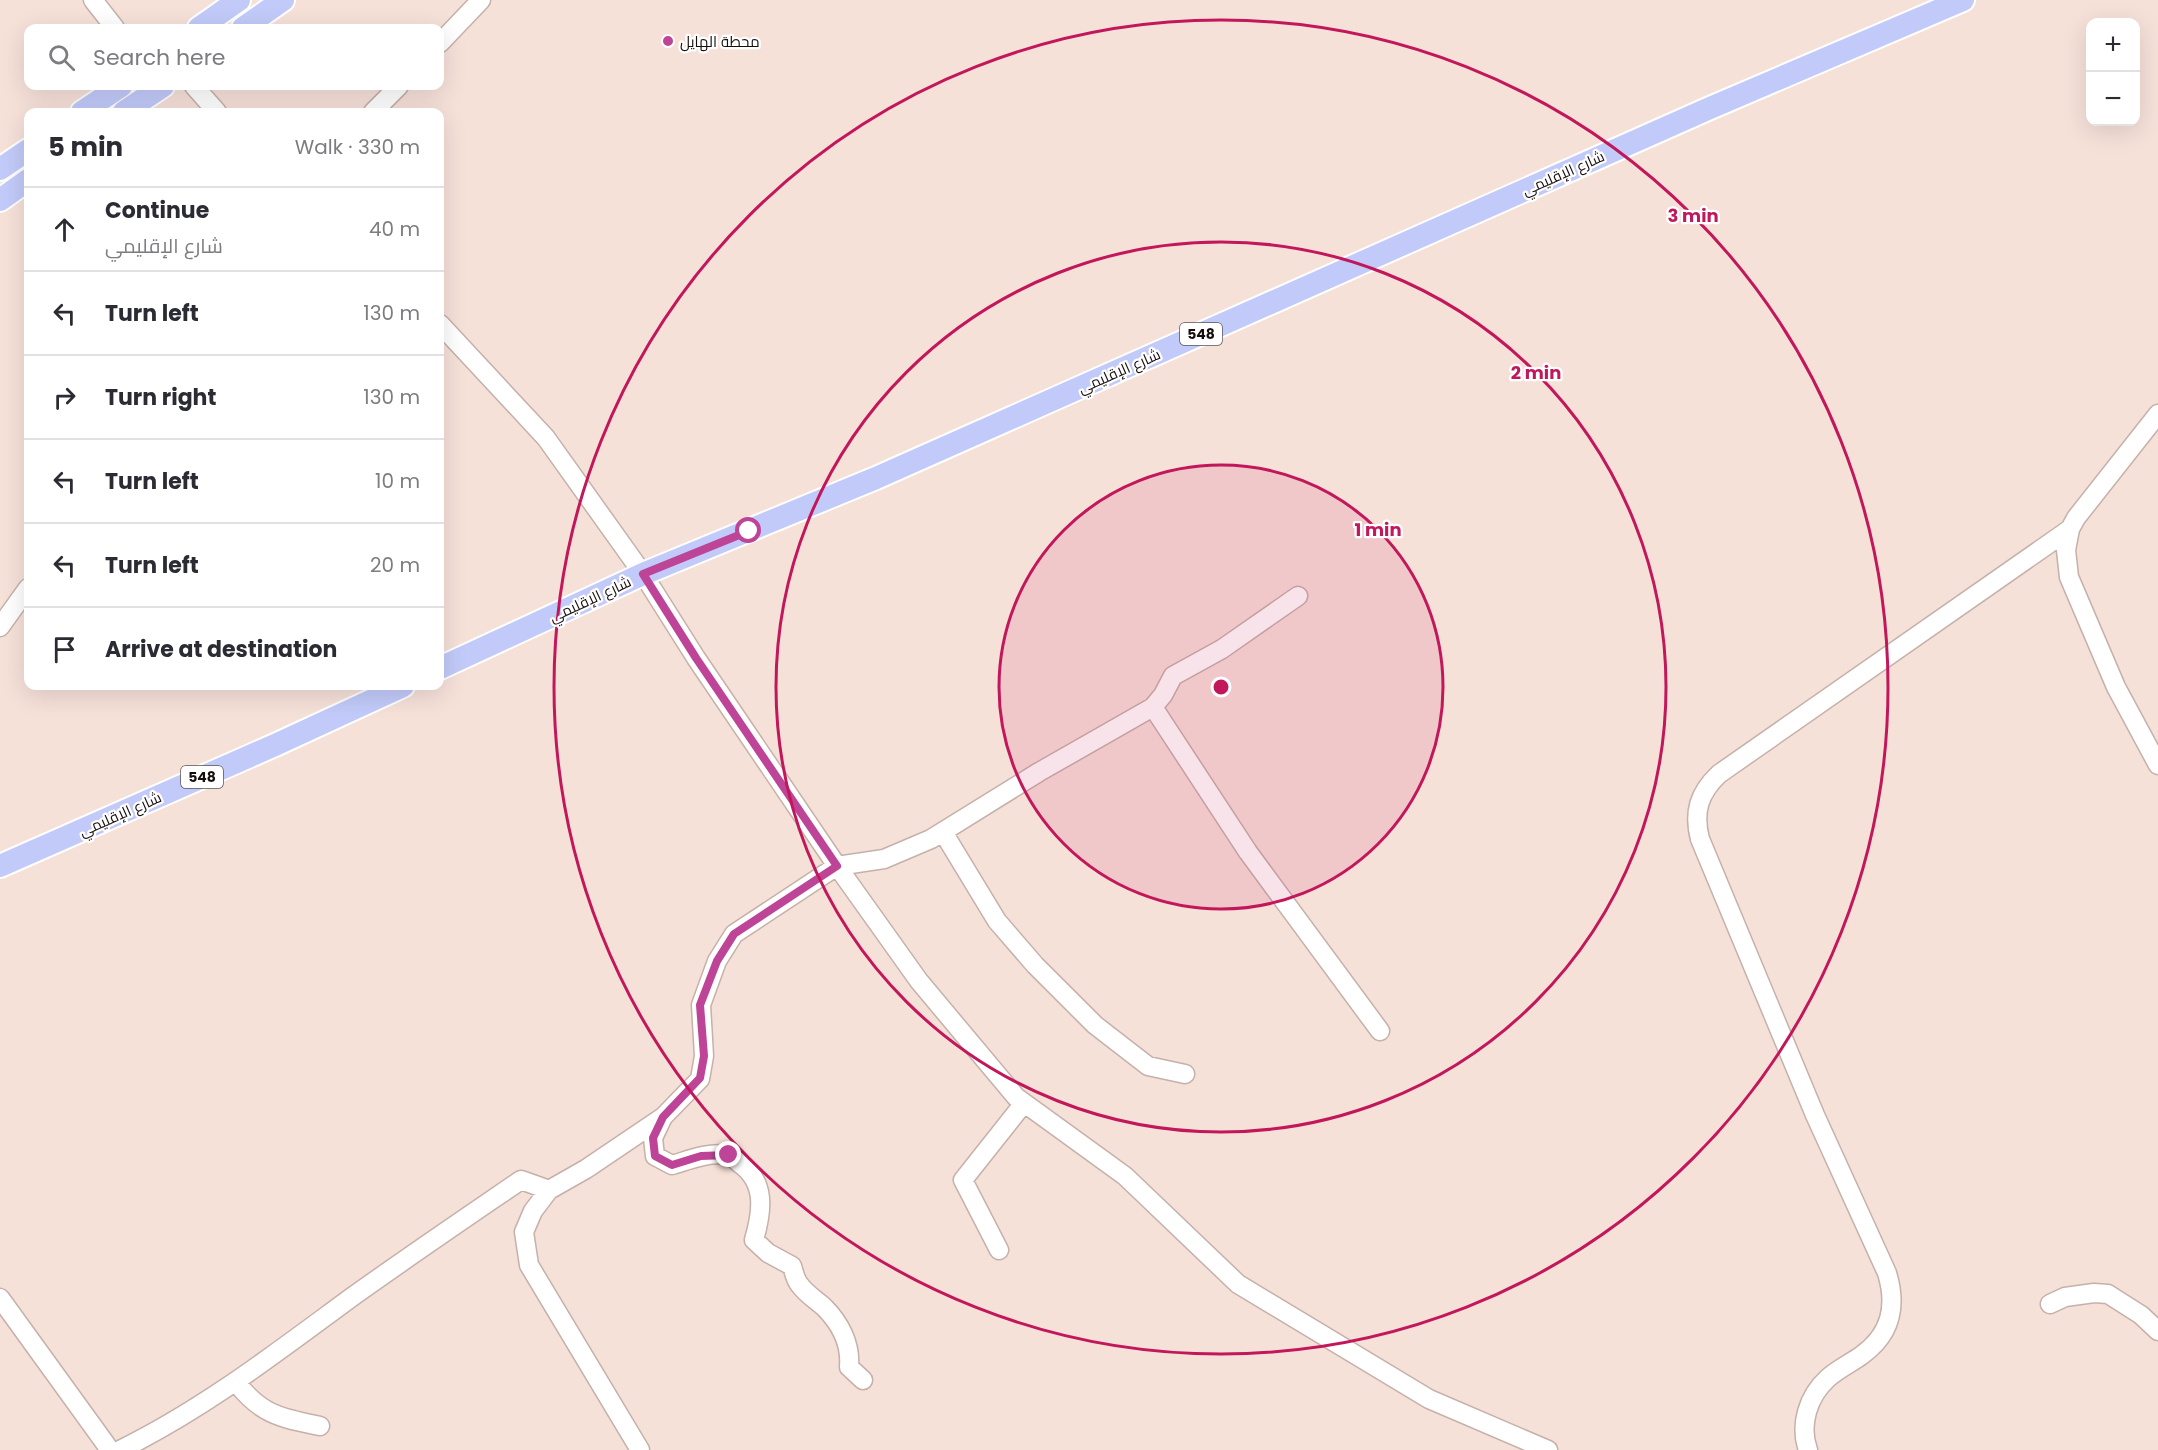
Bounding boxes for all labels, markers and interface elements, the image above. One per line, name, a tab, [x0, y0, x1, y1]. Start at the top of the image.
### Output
map controls	[2086, 18, 2140, 126]
button: +	[2086, 18, 2140, 72]
search box	[24, 24, 444, 90]
place label: محطة الهايل	[680, 31, 760, 52]
marker: محطة الهايل	[661, 34, 675, 48]
icon: search	[45, 41, 78, 74]
text: Search here	[93, 42, 226, 73]
button: −	[2086, 72, 2140, 126]
text: 5 min	[48, 129, 123, 165]
text: Walk · 330 m	[295, 133, 420, 161]
street label: شارع الإقليمي	[1518, 145, 1608, 202]
text: Continue	[105, 195, 209, 226]
text: 3 min	[1667, 203, 1719, 228]
icon: ahead	[48, 213, 81, 246]
text: 40 m	[369, 215, 420, 243]
text: شارع الإقليمي	[105, 232, 223, 260]
icon: left	[48, 297, 81, 330]
text: Turn left	[105, 298, 199, 329]
text: 130 m	[363, 299, 420, 327]
road number: 548	[1180, 323, 1222, 345]
street label: شارع الإقليمي	[1074, 343, 1164, 400]
text: 2 min	[1511, 360, 1561, 385]
icon: right	[48, 381, 81, 414]
text: Turn right	[105, 382, 216, 413]
text: 130 m	[363, 383, 420, 411]
icon: left	[48, 465, 81, 498]
text: Turn left	[105, 466, 199, 497]
text: 10 m	[375, 467, 420, 495]
route start	[735, 517, 761, 543]
text: 1 min	[1354, 517, 1402, 542]
icon: left	[48, 549, 81, 582]
text: Turn left	[105, 550, 199, 581]
text: 20 m	[370, 551, 420, 579]
street label: شارع الإقليمي	[546, 571, 635, 629]
icon: arrive	[48, 633, 81, 666]
text: Arrive at destination	[105, 634, 337, 665]
centre of rings	[1211, 677, 1231, 697]
road number: 548	[181, 766, 223, 788]
street label: شارع الإقليمي	[75, 786, 165, 843]
route end	[715, 1141, 741, 1167]

